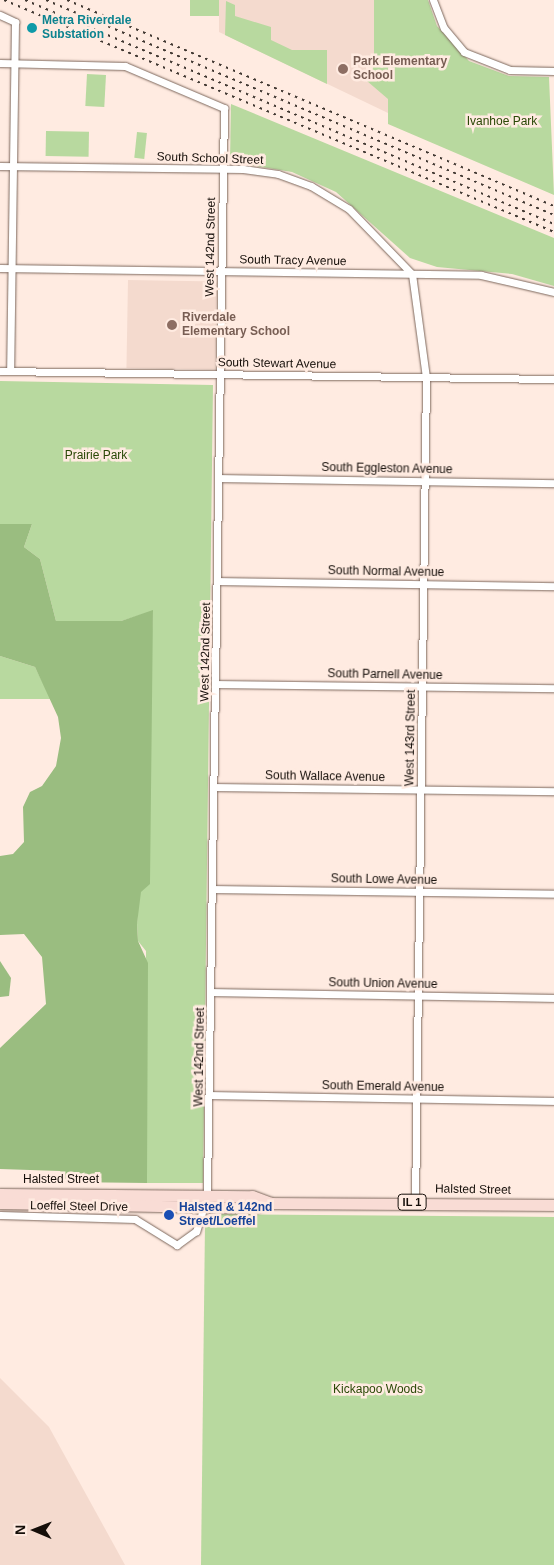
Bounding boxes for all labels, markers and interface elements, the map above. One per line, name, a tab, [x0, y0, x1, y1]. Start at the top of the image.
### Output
place label: Metra Riverdale Substation	[42, 14, 131, 42]
marker: Metra Riverdale Substation	[26, 22, 38, 34]
place label: Park Elementary School	[353, 55, 447, 83]
marker: Park Elementary School	[337, 63, 349, 75]
park label: Ivanhoe Park	[467, 115, 537, 129]
street label: South School Street	[156, 150, 264, 168]
street label: West 142nd Street	[203, 197, 219, 297]
street label: South Tracy Avenue	[239, 253, 347, 269]
place label: Riverdale Elementary School	[182, 311, 290, 339]
marker: Riverdale Elementary School	[166, 319, 178, 331]
street label: South Stewart Avenue	[217, 356, 337, 372]
park label: Prairie Park	[65, 449, 127, 463]
street label: South Eggleston Avenue	[321, 461, 453, 477]
street label: South Normal Avenue	[327, 564, 445, 580]
street label: West 142nd Street	[198, 602, 214, 702]
street label: South Parnell Avenue	[327, 667, 443, 683]
street label: West 143rd Street	[403, 690, 419, 786]
street label: South Wallace Avenue	[265, 769, 385, 785]
street label: South Lowe Avenue	[330, 872, 438, 888]
street label: South Union Avenue	[328, 976, 438, 992]
street label: West 142nd Street	[192, 1007, 208, 1107]
street label: South Emerald Avenue	[321, 1079, 445, 1095]
street label: Halsted Street	[23, 1173, 99, 1187]
street label: Halsted Street	[435, 1182, 511, 1198]
road number: IL 1	[397, 1194, 427, 1210]
street label: Loeffel Steel Drive	[30, 1199, 128, 1215]
place label: Halsted & 142nd Street/Loeffel	[179, 1201, 272, 1229]
marker: Halsted & 142nd Street/Loeffel	[163, 1209, 175, 1221]
park label: Kickapoo Woods	[333, 1383, 423, 1397]
north arrow	[10, 1505, 60, 1555]
text: N	[12, 1525, 28, 1535]

